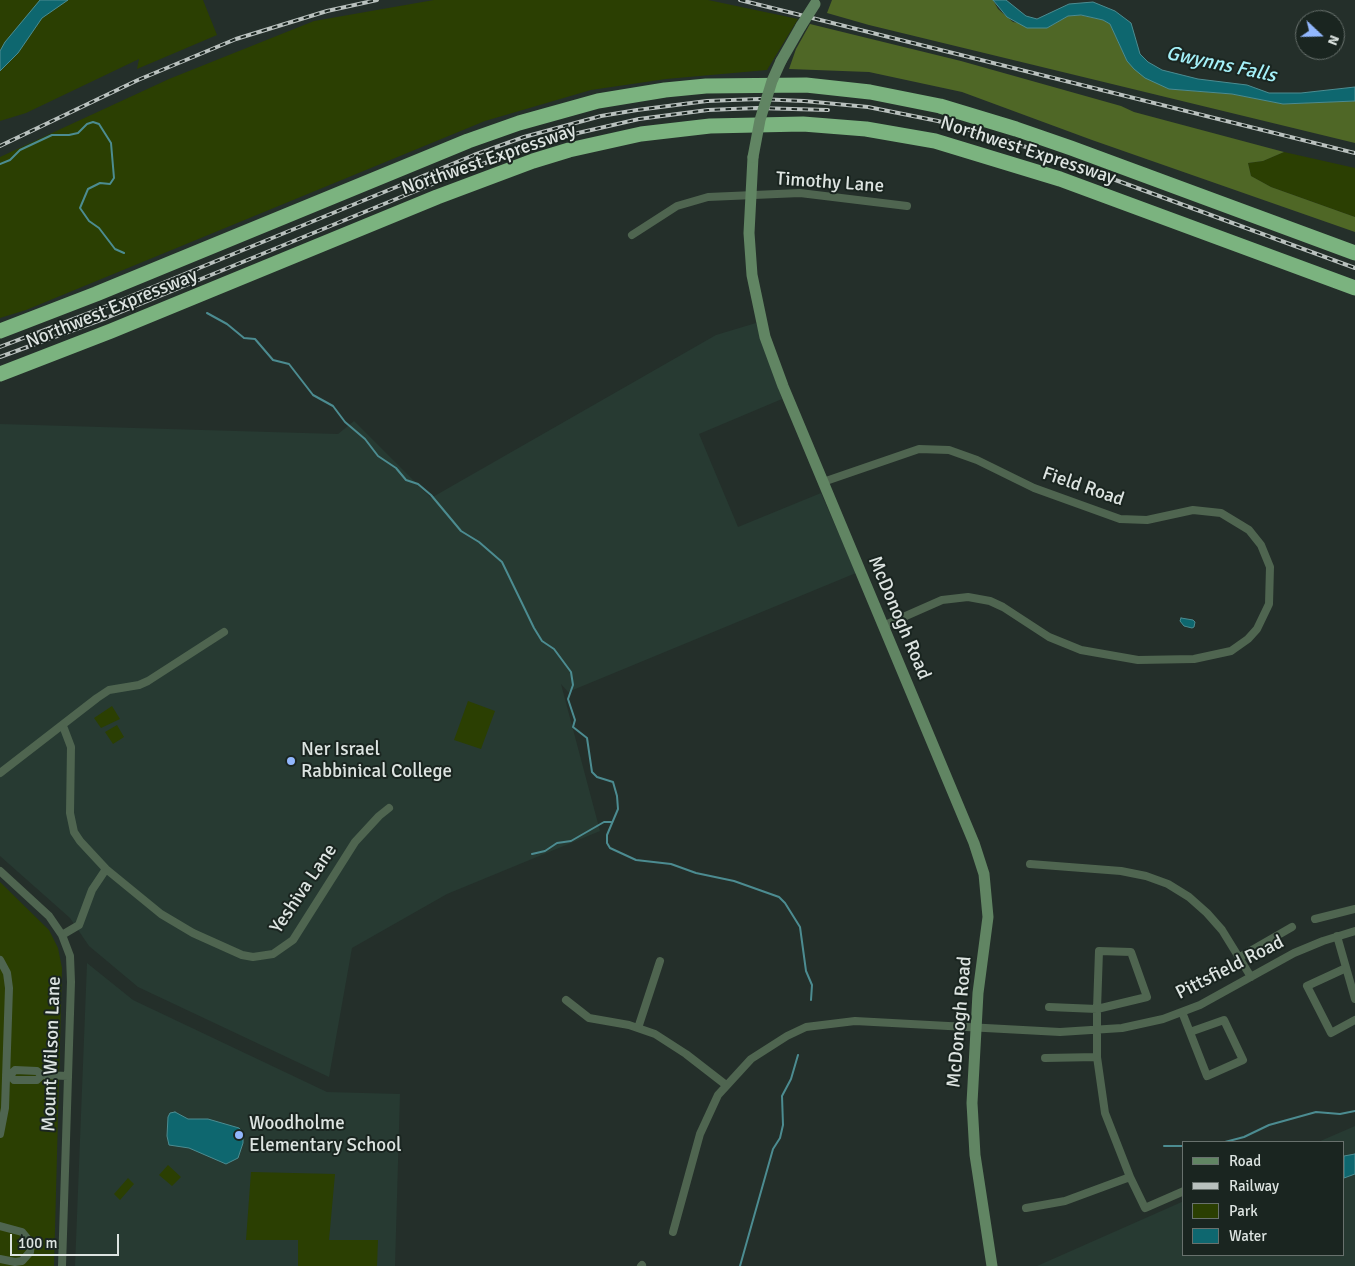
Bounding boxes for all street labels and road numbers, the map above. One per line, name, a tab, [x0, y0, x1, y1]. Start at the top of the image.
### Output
street label: Northwest Expressway	[937, 112, 1119, 190]
street label: Northwest Expressway	[399, 119, 579, 201]
street label: Timothy Lane	[775, 168, 885, 198]
street label: Northwest Expressway	[23, 264, 201, 354]
street label: Field Road	[1039, 462, 1127, 512]
street label: McDonogh Road	[863, 553, 935, 683]
street label: Yeshiva Lane	[266, 840, 342, 938]
street label: Pittsfield Road	[1172, 931, 1288, 1005]
street label: McDonogh Road	[943, 955, 977, 1089]
street label: Mount Wilson Lane	[38, 976, 66, 1132]

